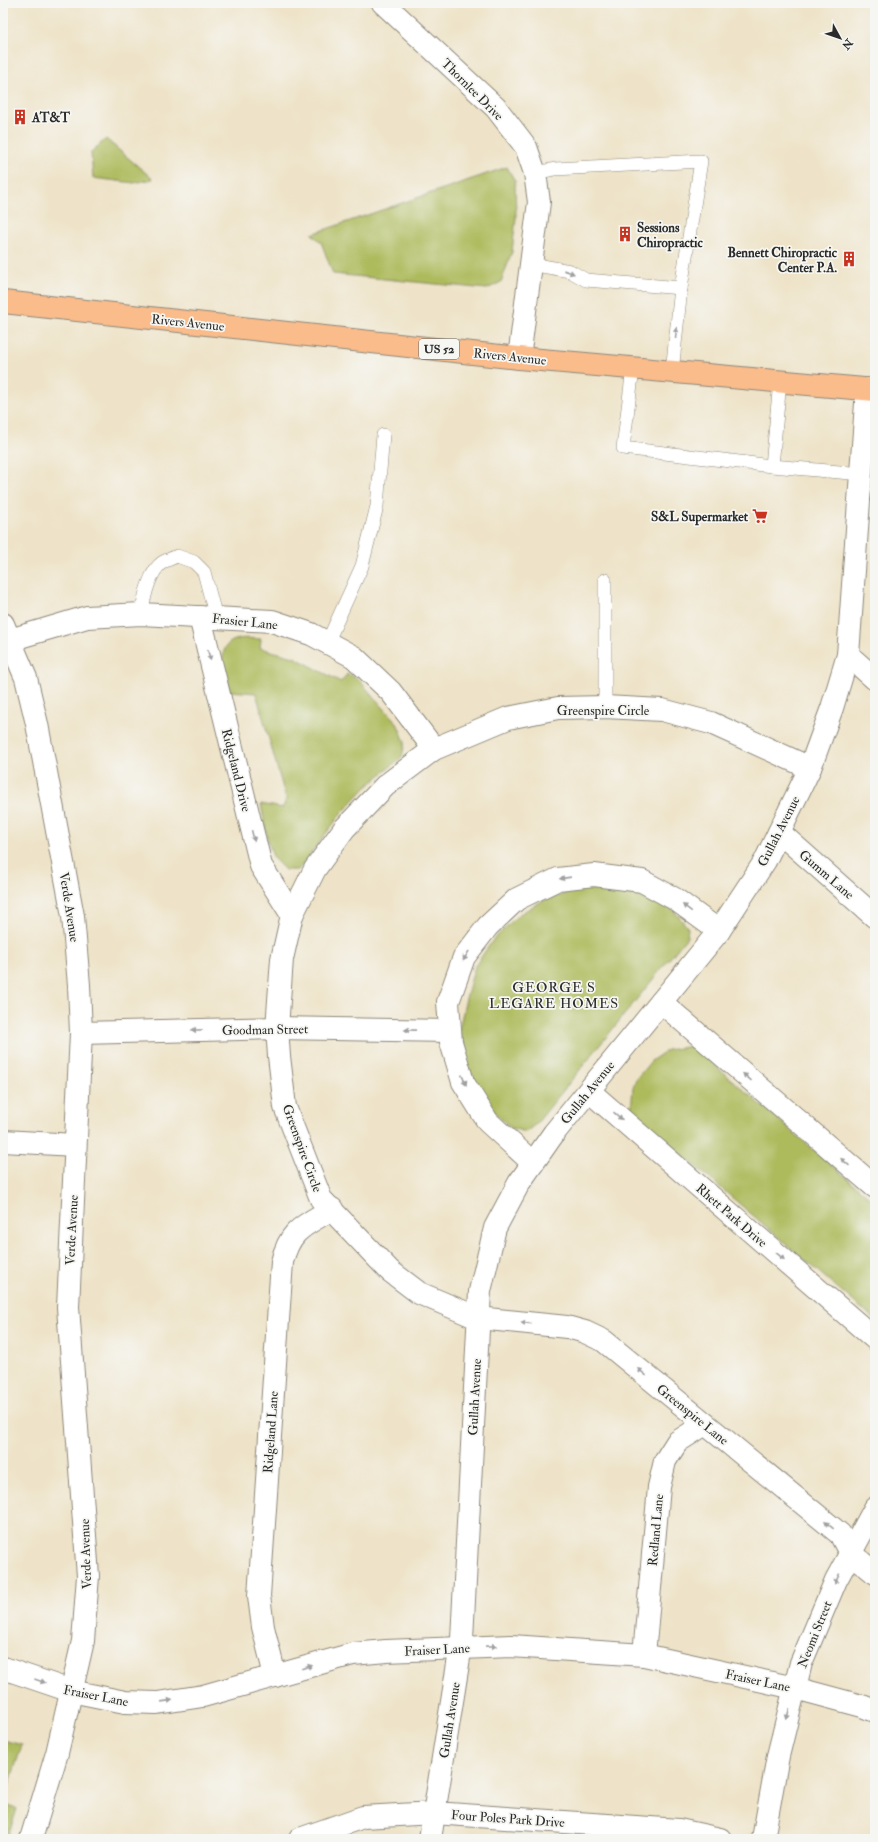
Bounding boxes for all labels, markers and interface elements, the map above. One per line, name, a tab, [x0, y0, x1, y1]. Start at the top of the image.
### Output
north arrow	[820, 18, 860, 58]
text: N	[838, 35, 856, 53]
street label: Thornlee Drive	[438, 55, 507, 124]
building icon: AT&T	[11, 108, 29, 126]
place label: AT&T	[31, 110, 70, 126]
place label: Sessions Chiropractic	[637, 220, 703, 252]
building icon: Sessions Chiropractic	[616, 225, 634, 243]
place label: Bennett Chiropractic Center P.A.	[727, 245, 838, 276]
building icon: Bennett Chiropractic Center P.A.	[840, 250, 858, 268]
one-way arrow	[564, 270, 576, 276]
street label: Rivers Avenue	[151, 311, 226, 335]
one-way arrow	[672, 327, 679, 339]
road number: US 52	[419, 339, 459, 359]
street label: Rivers Avenue	[473, 345, 548, 369]
supermarket icon: S&L Supermarket	[751, 507, 769, 525]
place label: S&L Supermarket	[651, 509, 749, 526]
street label: Frasier Lane	[211, 611, 279, 633]
one-way arrow	[206, 649, 212, 661]
street label: Greenspire Circle	[557, 703, 650, 720]
street label: Ridgeland Drive	[218, 727, 254, 814]
street label: Gullah Avenue	[754, 793, 804, 869]
one-way arrow	[251, 829, 257, 842]
street label: Gumm Lane	[796, 847, 857, 903]
street label: Verde Avenue	[56, 871, 83, 944]
one-way arrow	[559, 875, 571, 881]
one-way arrow	[682, 904, 693, 912]
one-way arrow	[462, 951, 470, 961]
district label: GEORGE S LEGARE HOMES	[489, 979, 619, 1012]
street label: Goodman Street	[222, 1021, 308, 1039]
one-way arrow	[191, 1027, 203, 1034]
one-way arrow	[403, 1027, 416, 1033]
street label: Gullah Avenue	[557, 1057, 619, 1128]
one-way arrow	[742, 1072, 752, 1081]
one-way arrow	[461, 1075, 467, 1086]
street label: Greenspire Circle	[278, 1102, 326, 1195]
one-way arrow	[613, 1112, 623, 1121]
one-way arrow	[840, 1157, 851, 1166]
street label: Rhett Park Drive	[693, 1181, 771, 1251]
street label: Verde Avenue	[62, 1194, 82, 1266]
one-way arrow	[775, 1252, 785, 1261]
one-way arrow	[520, 1319, 532, 1326]
street label: Gullah Avenue	[465, 1358, 485, 1436]
one-way arrow	[637, 1368, 647, 1377]
street label: Greenspire Lane	[653, 1381, 732, 1450]
street label: Ridgeland Lane	[260, 1390, 282, 1474]
street label: Redland Lane	[645, 1493, 667, 1567]
street label: Verde Avenue	[77, 1518, 95, 1589]
one-way arrow	[824, 1521, 835, 1530]
one-way arrow	[834, 1574, 840, 1585]
street label: Neomi Street	[794, 1599, 836, 1670]
street label: Fraiser Lane	[404, 1640, 471, 1660]
one-way arrow	[485, 1643, 497, 1650]
one-way arrow	[300, 1663, 313, 1669]
street label: Fraiser Lane	[724, 1666, 792, 1696]
one-way arrow	[34, 1678, 46, 1684]
street label: Gullah Avenue	[436, 1680, 464, 1759]
street label: Fraiser Lane	[62, 1682, 130, 1710]
one-way arrow	[161, 1698, 173, 1704]
one-way arrow	[785, 1709, 791, 1721]
street label: Four Poles Park Drive	[451, 1807, 566, 1831]

